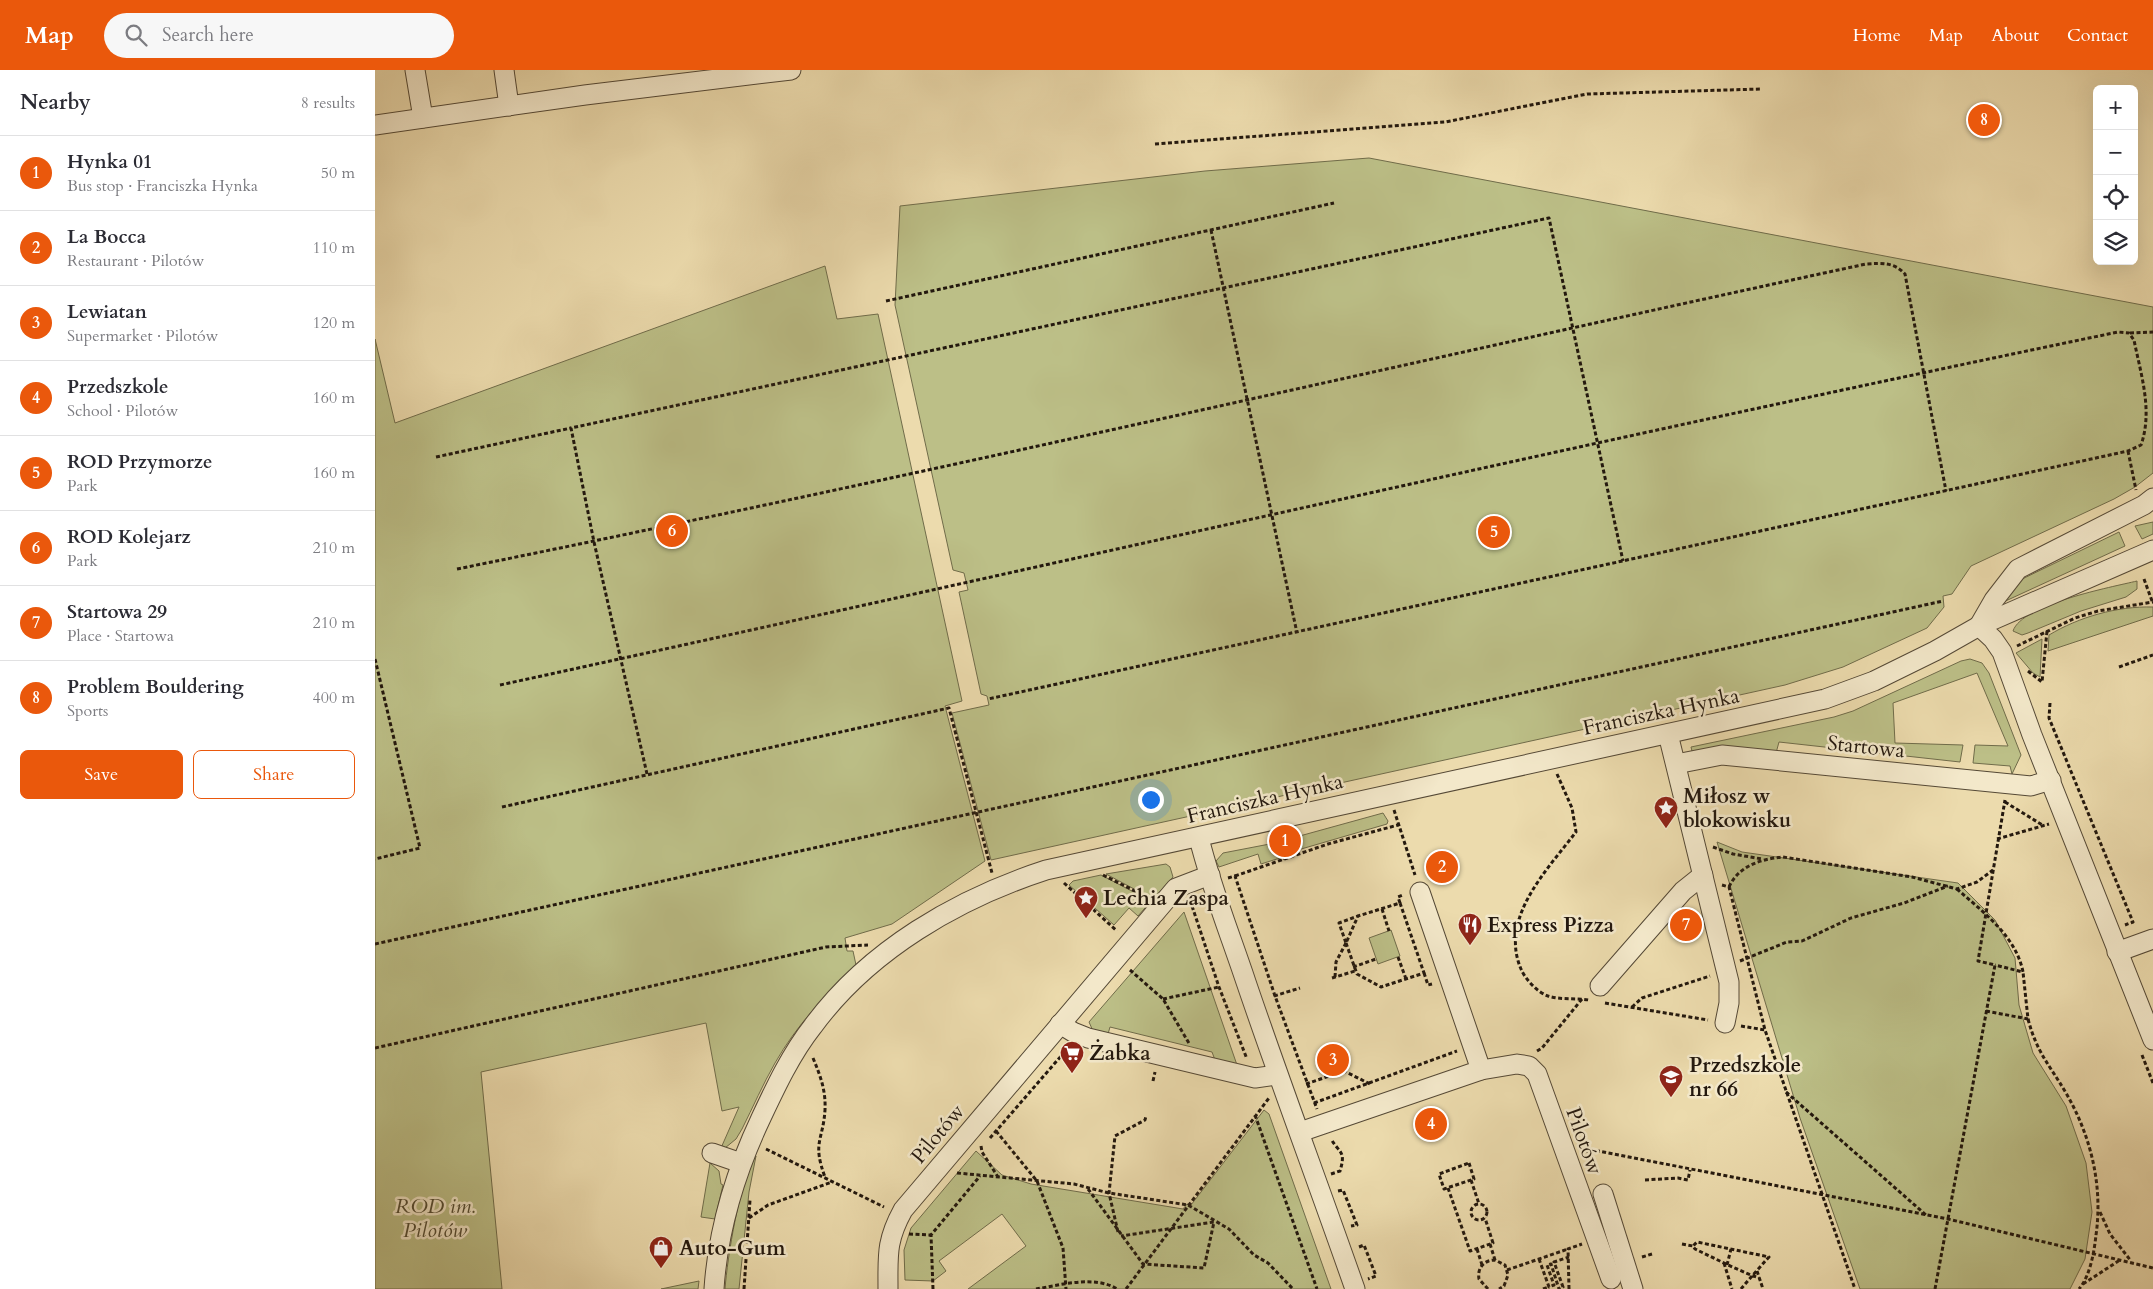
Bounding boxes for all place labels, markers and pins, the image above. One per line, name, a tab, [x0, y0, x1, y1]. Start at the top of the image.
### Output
pin: 8	[1968, 101, 2000, 139]
pin: 6	[656, 512, 688, 550]
pin: 5	[1478, 513, 1510, 551]
place label: Miłosz w blokowisku	[1683, 782, 1791, 835]
place icon: Miłosz w blokowisku	[1653, 795, 1679, 829]
pin: 1	[1269, 822, 1301, 860]
pin: 2	[1426, 848, 1458, 886]
place label: Lechia Zaspa	[1103, 884, 1230, 913]
place icon: Lechia Zaspa	[1073, 885, 1099, 919]
pin: 7	[1670, 906, 1702, 944]
place label: Express Pizza	[1487, 911, 1615, 940]
restaurant icon: Express Pizza	[1457, 912, 1483, 946]
place label: Żabka	[1089, 1039, 1151, 1068]
supermarket icon: Żabka	[1059, 1040, 1085, 1074]
pin: 3	[1317, 1041, 1349, 1079]
place label: Przedszkole nr 66	[1689, 1051, 1801, 1104]
school or university icon: Przedszkole nr 66	[1658, 1064, 1684, 1098]
pin: 4	[1415, 1105, 1447, 1143]
place label: Auto-Gum	[679, 1234, 786, 1263]
shop icon: Auto-Gum	[648, 1235, 674, 1269]

